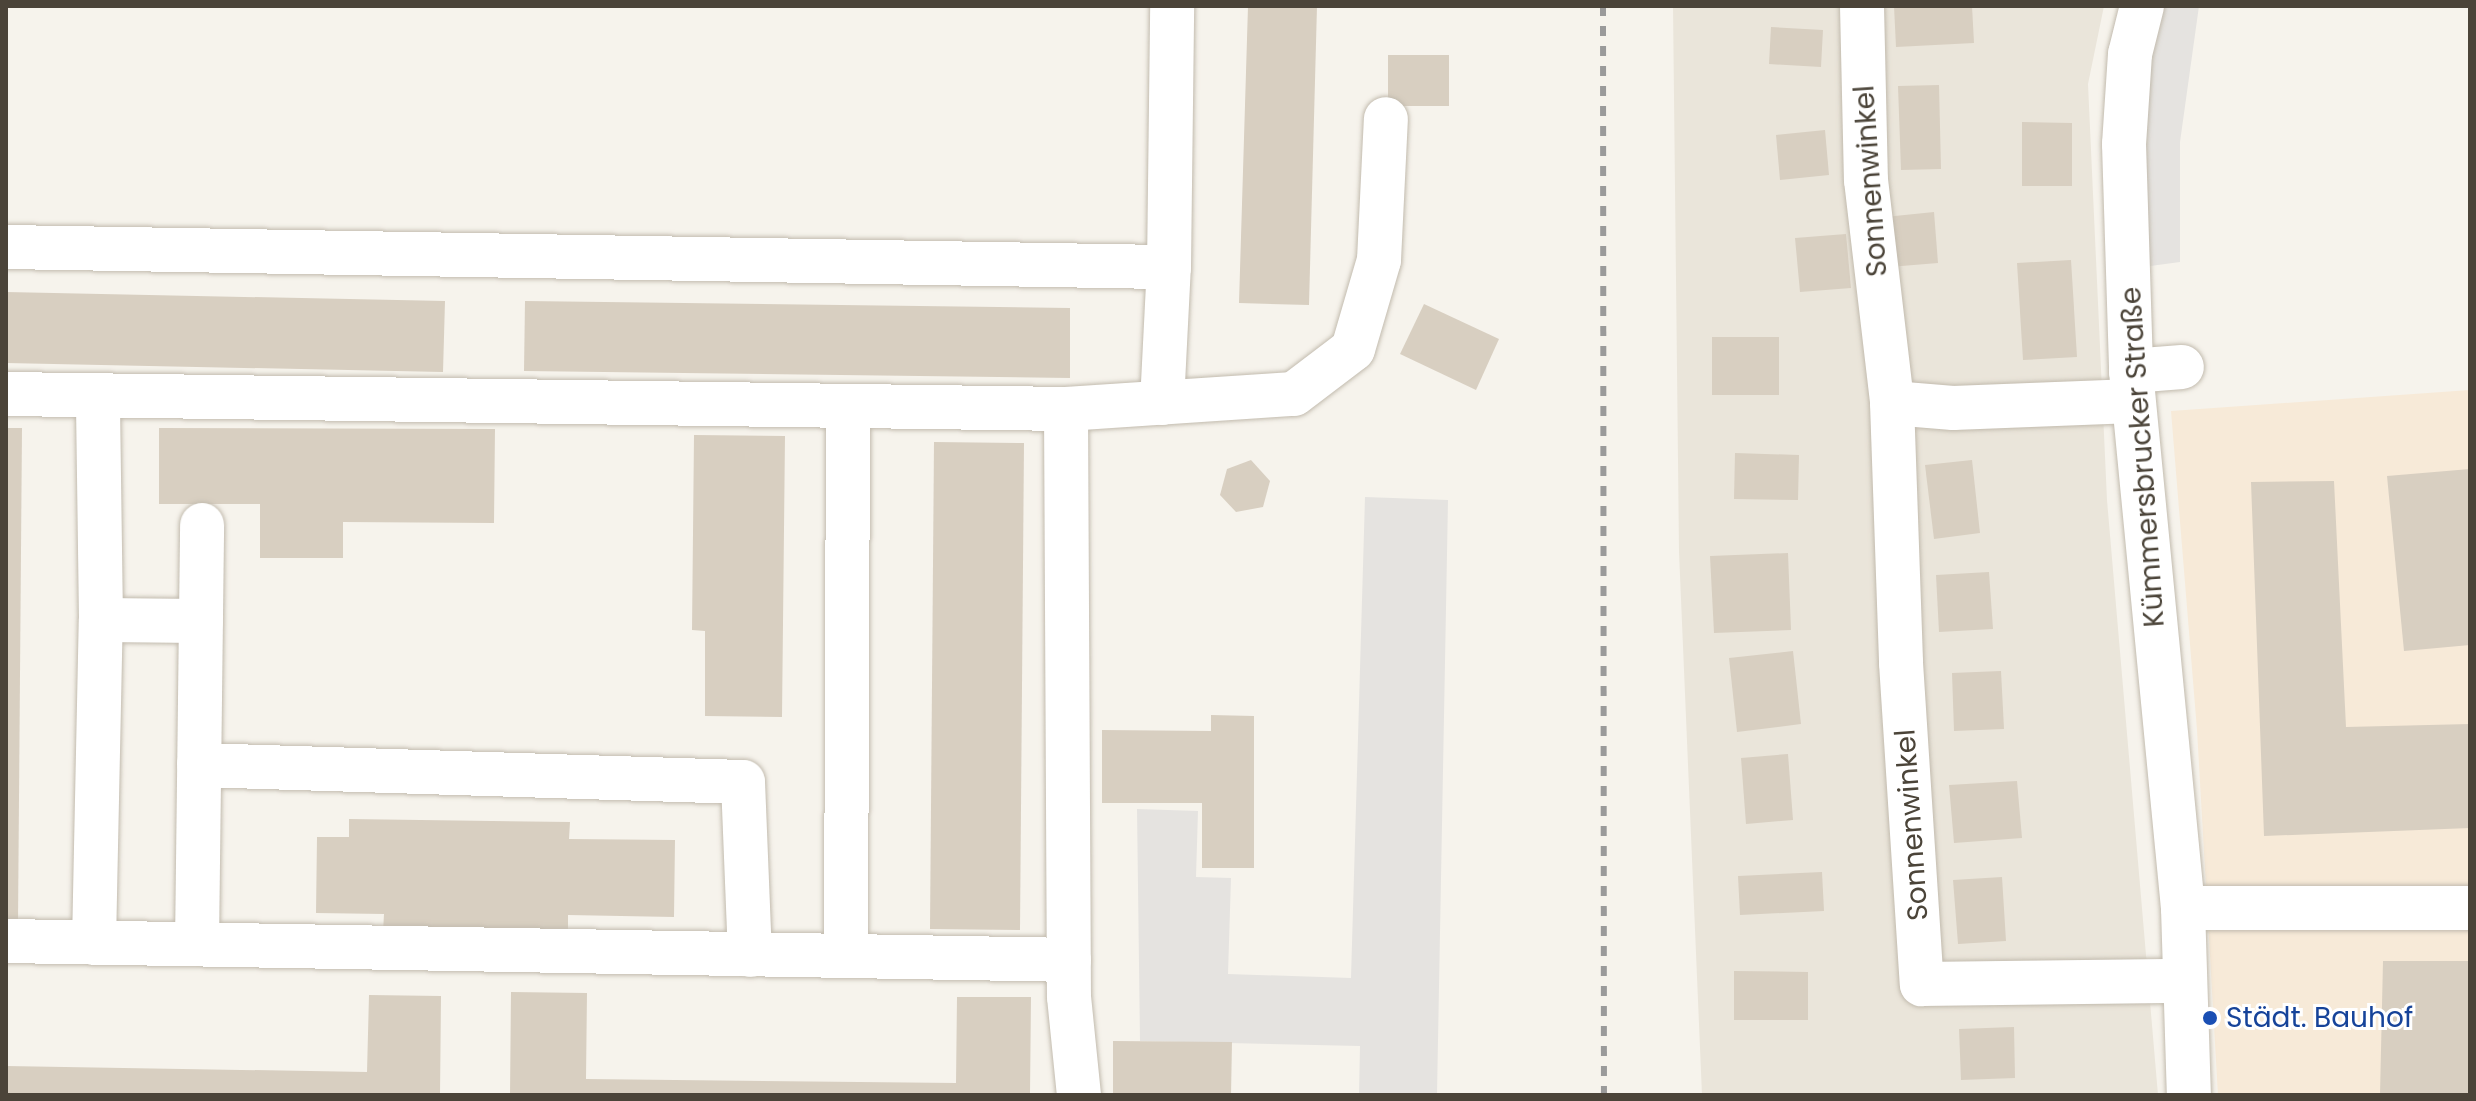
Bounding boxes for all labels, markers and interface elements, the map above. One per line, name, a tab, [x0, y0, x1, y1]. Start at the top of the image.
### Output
street label: Sonnenwinkel	[1848, 84, 1894, 278]
street label: Kümmersbrucker Straße	[2114, 286, 2172, 628]
street label: Sonnenwinkel	[1889, 728, 1935, 922]
place label: Städt. Bauhof	[2226, 1001, 2413, 1035]
marker: Städt. Bauhof	[2201, 1009, 2219, 1027]

